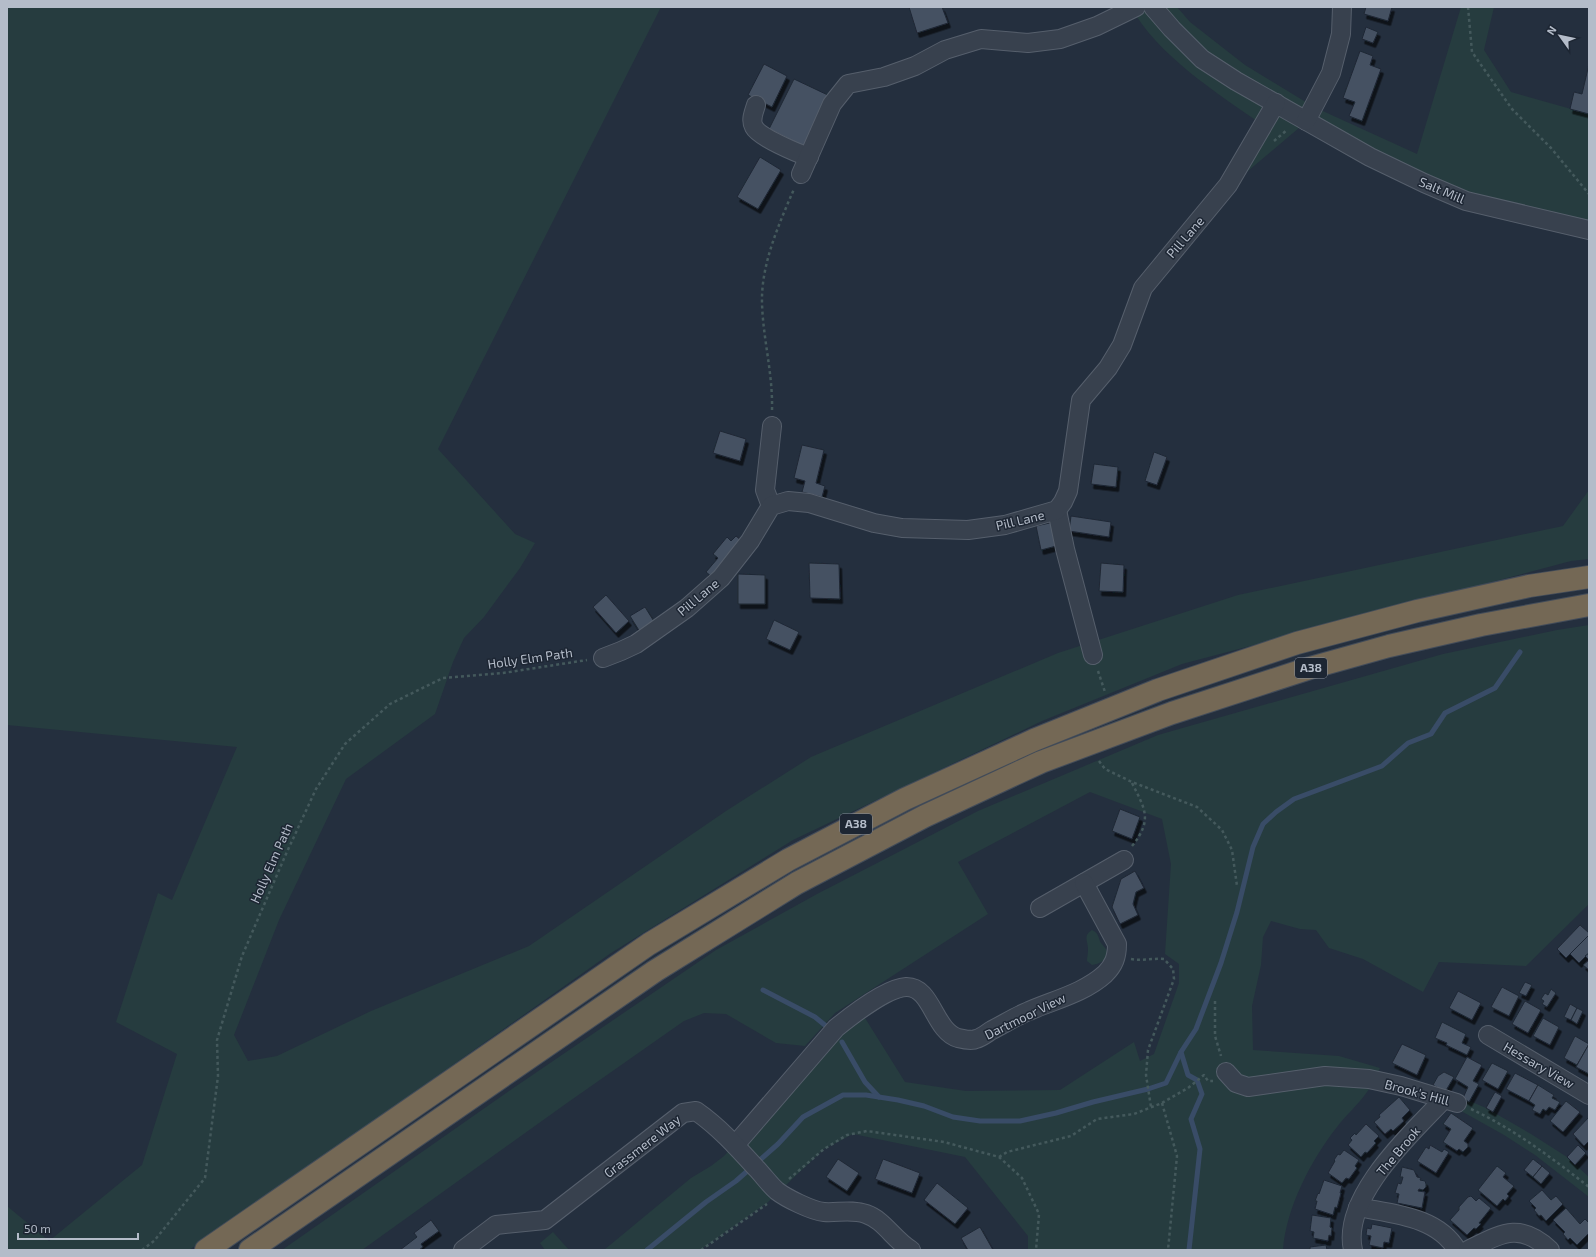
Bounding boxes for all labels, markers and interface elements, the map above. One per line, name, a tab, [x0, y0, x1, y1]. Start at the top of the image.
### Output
north arrow	[1540, 16, 1580, 56]
text: N	[1544, 23, 1559, 37]
street label: Salt Mill	[1417, 173, 1468, 207]
street label: Pill Lane	[1163, 213, 1207, 261]
street label: Pill Lane	[994, 507, 1046, 533]
street label: Pill Lane	[674, 575, 722, 619]
street label: Holly Elm Path	[486, 644, 574, 672]
road number: A38	[1295, 658, 1327, 678]
road number: A38	[840, 814, 872, 834]
street label: Holly Elm Path	[246, 821, 296, 905]
street label: Dartmoor View	[982, 989, 1069, 1043]
street label: Hessary View	[1501, 1038, 1578, 1092]
street label: Brook's Hill	[1383, 1076, 1451, 1108]
street label: Grassmere Way	[600, 1111, 684, 1181]
street label: The Brook	[1373, 1123, 1423, 1179]
scale bar	[18, 1215, 138, 1241]
text: 50 m	[24, 1221, 51, 1235]

